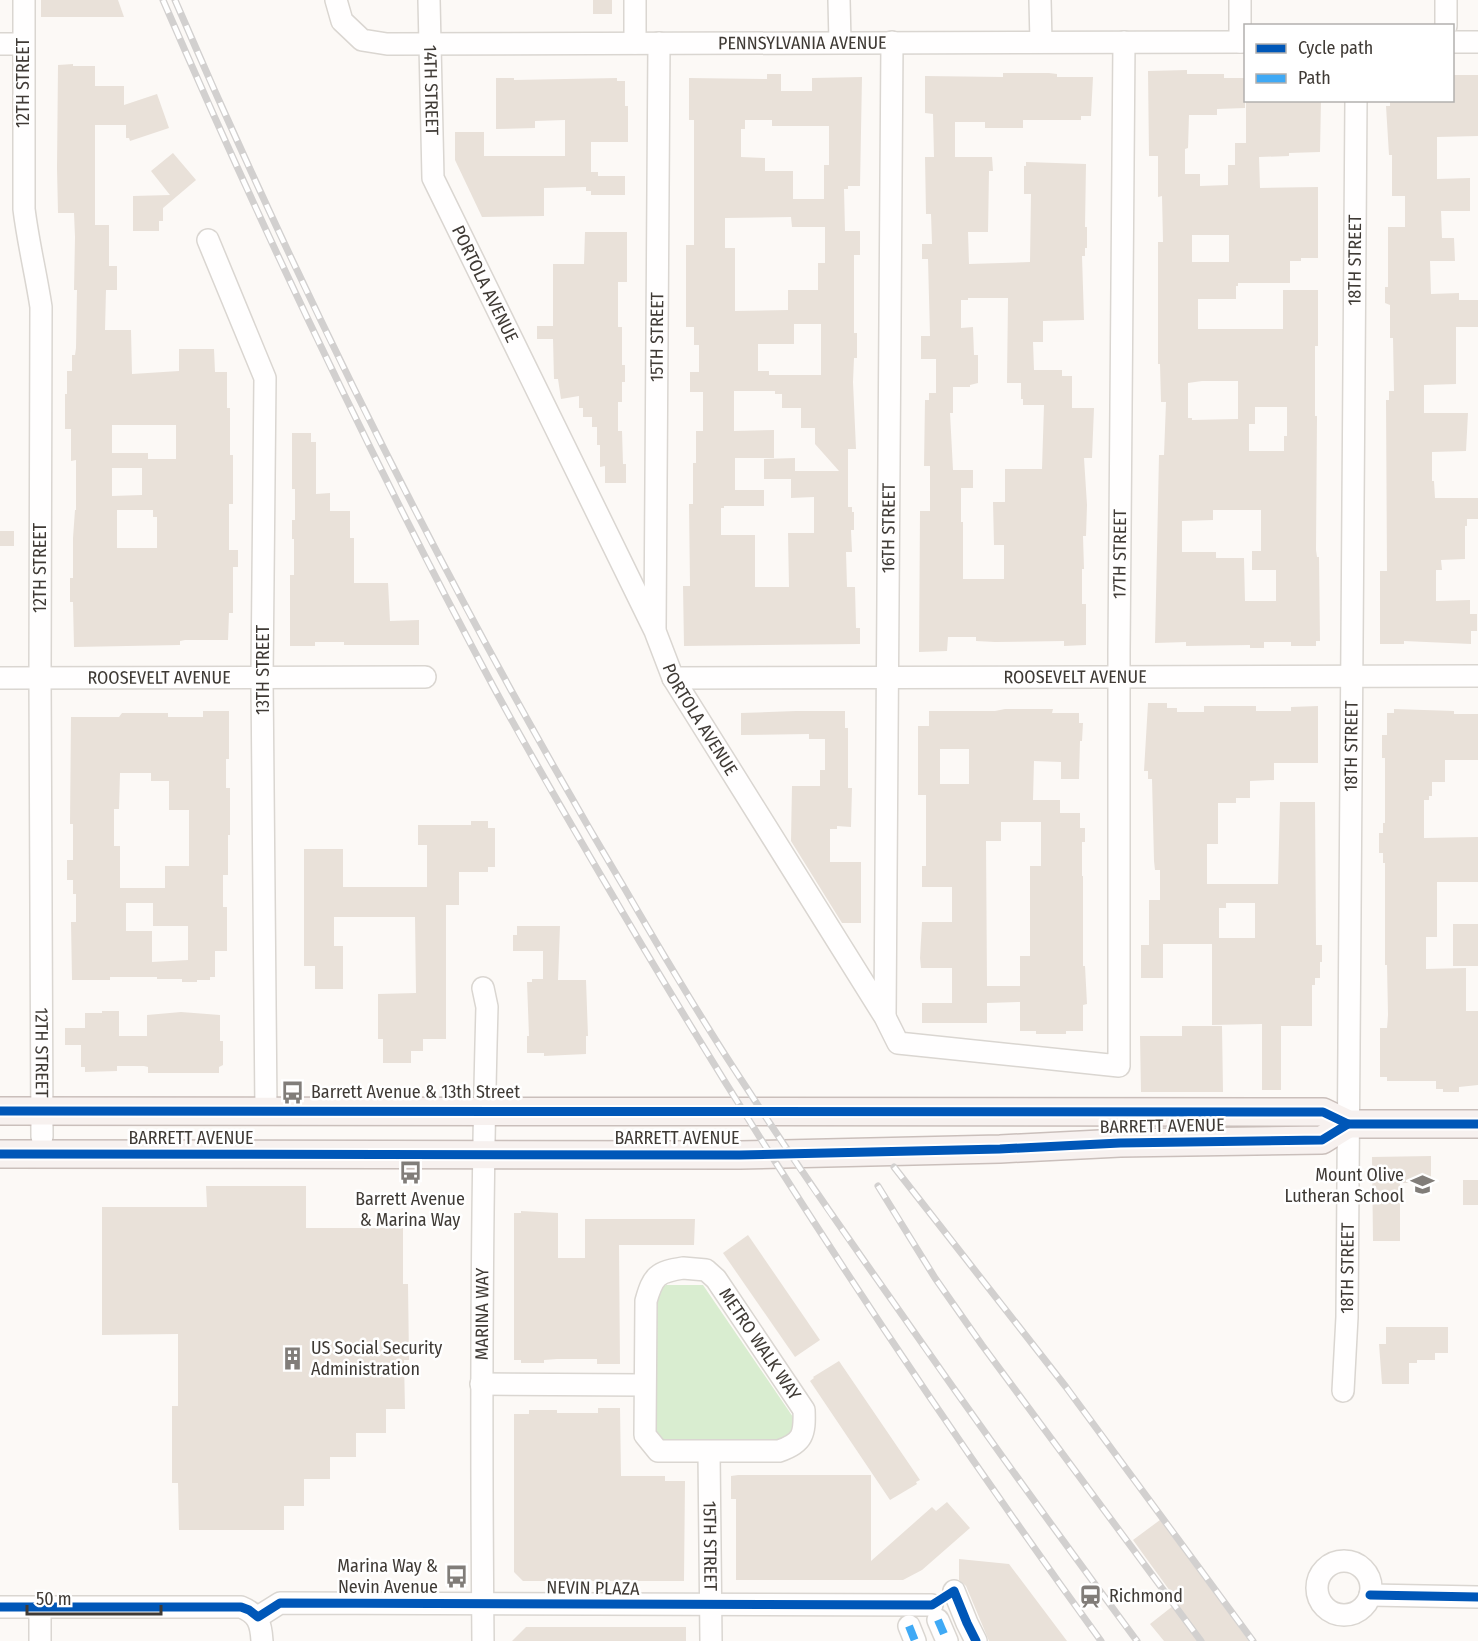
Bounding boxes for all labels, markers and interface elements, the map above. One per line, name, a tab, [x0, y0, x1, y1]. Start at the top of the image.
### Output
legend	[1244, 24, 1454, 102]
street label: PENNSYLVANIA AVENUE	[718, 32, 887, 54]
street label: 12TH STREET	[12, 37, 34, 128]
text: Cycle path	[1298, 37, 1373, 59]
street label: 14TH STREET	[419, 45, 443, 136]
text: Path	[1298, 67, 1331, 89]
street label: 18TH STREET	[1343, 214, 1366, 306]
street label: PORTOLA AVENUE	[447, 222, 523, 346]
street label: 15TH STREET	[646, 291, 668, 382]
street label: 16TH STREET	[877, 482, 900, 573]
street label: 17TH STREET	[1108, 508, 1131, 599]
street label: 12TH STREET	[29, 522, 51, 613]
street label: 13TH STREET	[252, 624, 274, 715]
street label: PORTOLA AVENUE	[657, 660, 742, 780]
street label: ROOSEVELT AVENUE	[87, 666, 231, 689]
street label: ROOSEVELT AVENUE	[1003, 666, 1147, 688]
street label: 18TH STREET	[1340, 700, 1363, 792]
street label: 12TH STREET	[30, 1007, 53, 1098]
bus stop icon: Barrett Avenue & 13th Street	[280, 1079, 306, 1105]
place label: Barrett Avenue & 13th Street	[311, 1081, 520, 1103]
street label: BARRETT AVENUE	[1099, 1114, 1225, 1138]
street label: BARRETT AVENUE	[129, 1127, 253, 1149]
street label: BARRETT AVENUE	[615, 1127, 739, 1149]
bus stop icon: Barrett Avenue & Marina Way	[397, 1160, 423, 1186]
place label: Mount Olive Lutheran School	[1285, 1164, 1404, 1207]
school or university icon: Mount Olive Lutheran School	[1409, 1172, 1435, 1198]
place label: Barrett Avenue & Marina Way	[355, 1188, 465, 1231]
street label: 18TH STREET	[1336, 1222, 1359, 1314]
street label: MARINA WAY	[471, 1268, 493, 1360]
street label: METRO WALK WAY	[714, 1284, 806, 1404]
place label: US Social Security Administration	[311, 1337, 442, 1380]
building icon: US Social Security Administration	[280, 1345, 306, 1371]
street label: 15TH STREET	[699, 1501, 721, 1592]
place label: Marina Way & Nevin Avenue	[337, 1555, 438, 1598]
bus stop icon: Marina Way & Nevin Avenue	[443, 1563, 469, 1589]
street label: NEVIN PLAZA	[546, 1576, 640, 1600]
scale bar	[27, 1578, 160, 1616]
station icon: Richmond	[1078, 1583, 1104, 1609]
place label: Richmond	[1109, 1585, 1183, 1607]
text: 50 m	[36, 1588, 72, 1610]

